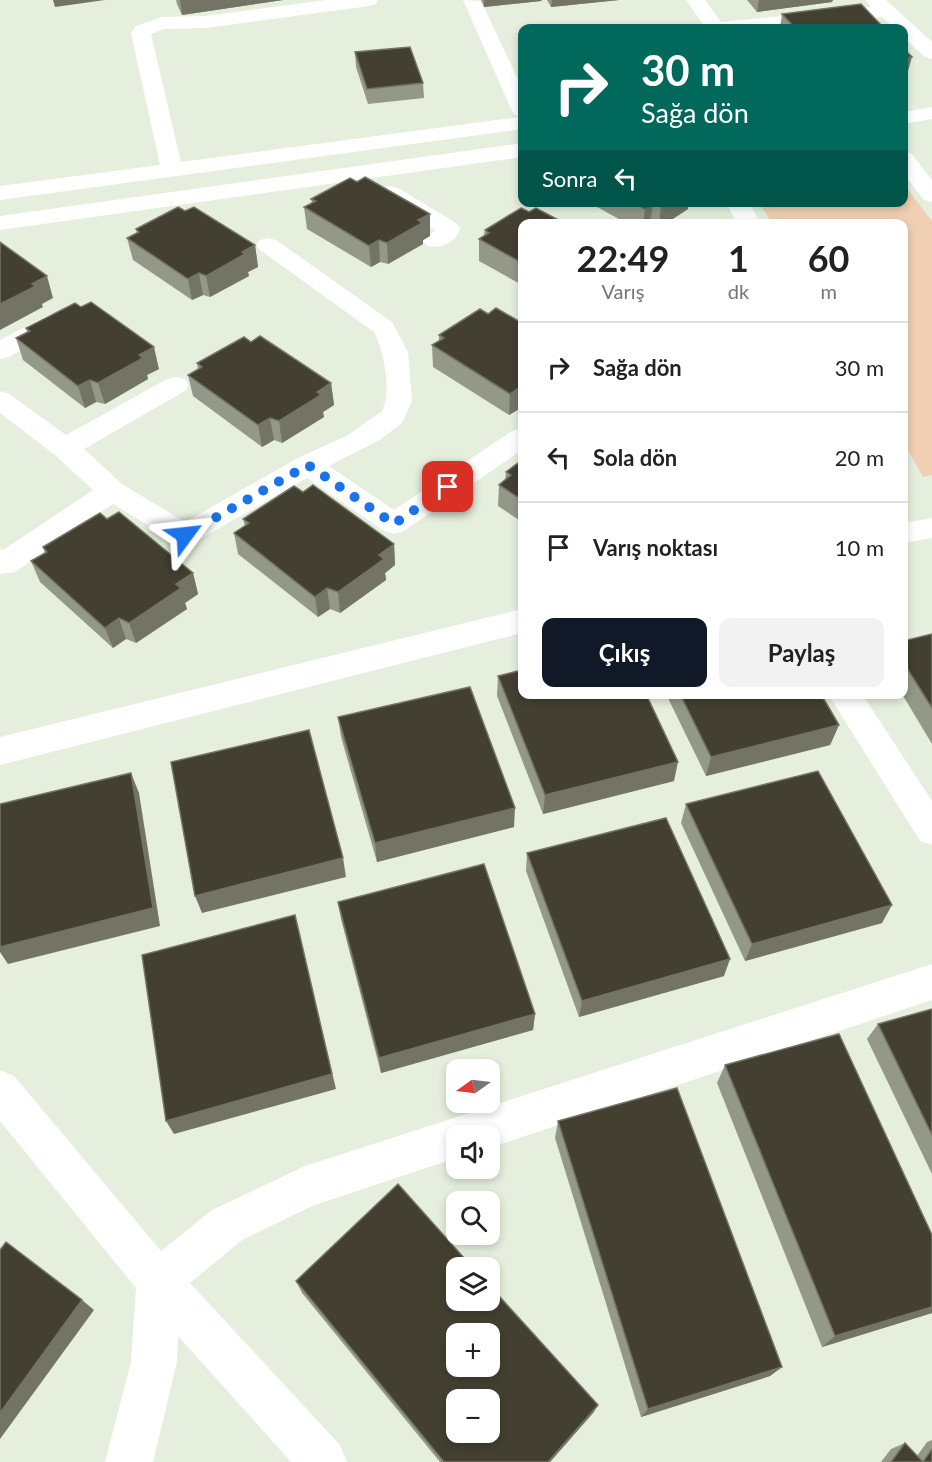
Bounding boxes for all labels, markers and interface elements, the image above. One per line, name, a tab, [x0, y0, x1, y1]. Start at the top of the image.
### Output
text: 30 m	[641, 45, 735, 95]
icon: right	[542, 48, 620, 126]
text: Sağa dön	[641, 96, 749, 129]
icon: left	[609, 162, 642, 195]
text: Sonra	[542, 165, 597, 192]
text: 22:49	[577, 236, 669, 280]
text: 1	[728, 236, 749, 280]
text: 60	[808, 236, 849, 280]
text: Varış	[602, 279, 644, 303]
text: dk	[728, 279, 749, 303]
text: m	[820, 279, 837, 303]
icon: right	[542, 351, 575, 384]
text: Sağa dön	[593, 354, 682, 381]
text: 30 m	[835, 354, 884, 381]
icon: left	[542, 441, 575, 474]
text: Sola dön	[593, 444, 677, 471]
text: 20 m	[835, 444, 884, 471]
pin	[422, 461, 473, 512]
icon: arrive	[431, 470, 464, 503]
position arrow	[153, 503, 217, 567]
icon: arrive	[542, 531, 575, 564]
text: Varış noktası	[593, 534, 718, 561]
text: 10 m	[835, 534, 884, 561]
button: Çıkış	[542, 618, 707, 687]
button: Paylaş	[719, 618, 884, 687]
north arrow	[446, 1059, 500, 1113]
map controls	[446, 1059, 500, 1443]
button: sound	[446, 1125, 500, 1179]
button: search	[446, 1191, 500, 1245]
button: layers	[446, 1257, 500, 1311]
button: +	[446, 1323, 500, 1377]
button: −	[446, 1389, 500, 1443]

